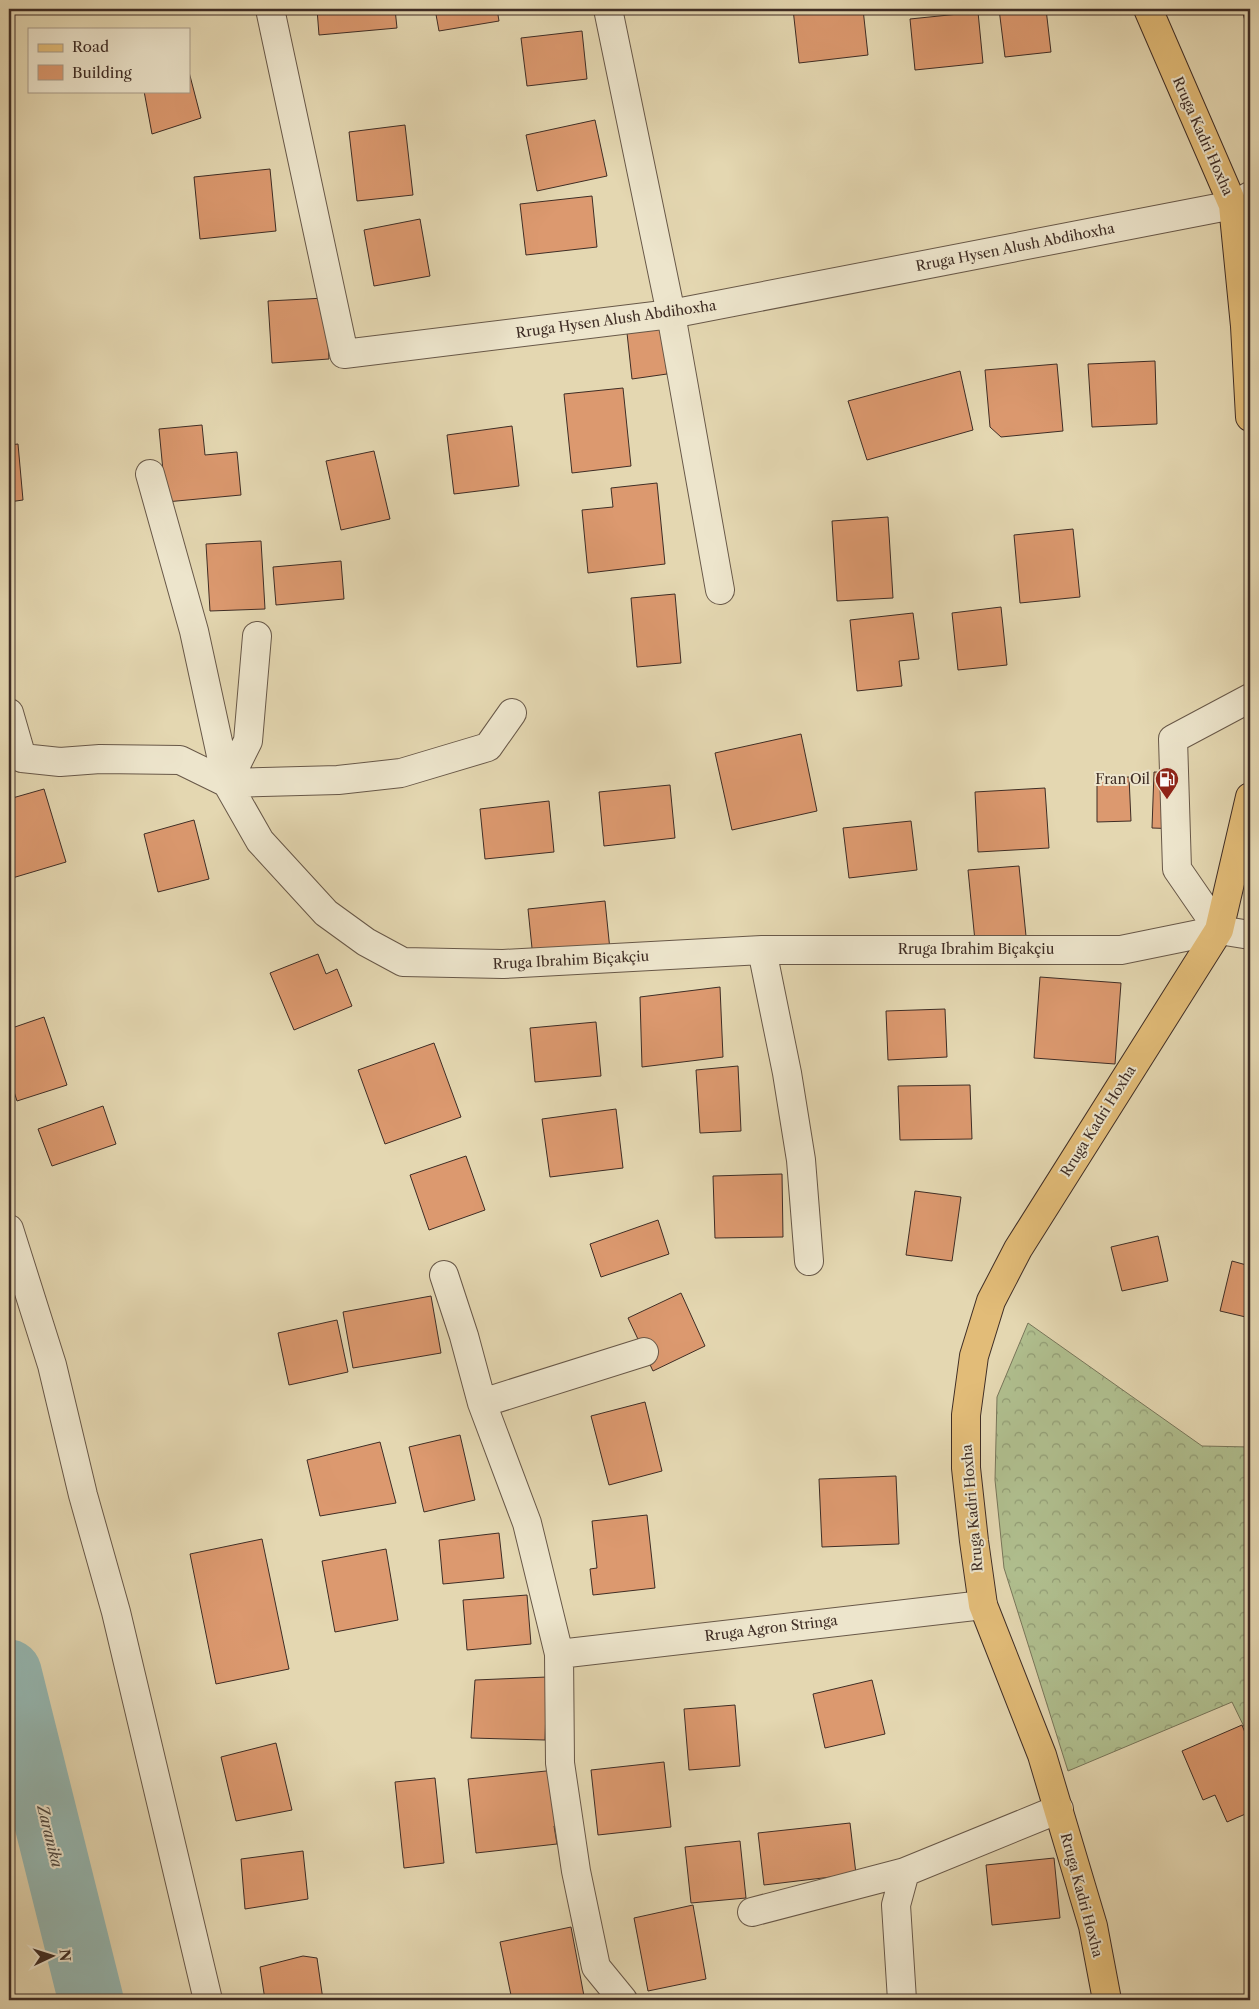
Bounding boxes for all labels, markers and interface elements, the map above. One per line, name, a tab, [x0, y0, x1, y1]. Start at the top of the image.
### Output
legend	[28, 28, 190, 92]
text: Road	[72, 37, 109, 56]
text: Building	[72, 63, 132, 82]
street label: Rruga Kadri Hoxha	[1169, 74, 1237, 199]
street label: Rruga Hysen Alush Abdihoxha	[914, 219, 1117, 275]
street label: Rruga Hysen Alush Abdihoxha	[515, 296, 718, 342]
fuel station icon: Fran Oil	[1154, 766, 1180, 800]
place label: Fran Oil	[1095, 770, 1150, 788]
street label: Rruga Ibrahim Biçakçiu	[898, 940, 1055, 958]
street label: Rruga Ibrahim Biçakçiu	[492, 947, 650, 973]
street label: Rruga Kadri Hoxha	[1056, 1061, 1140, 1180]
street label: Rruga Kadri Hoxha	[957, 1443, 987, 1572]
street label: Rruga Agron Stringa	[703, 1611, 839, 1645]
water label: Zaranika	[33, 1802, 67, 1870]
street label: Rruga Kadri Hoxha	[1057, 1831, 1107, 1960]
north arrow	[28, 1932, 78, 1982]
text: N	[56, 1948, 74, 1962]

